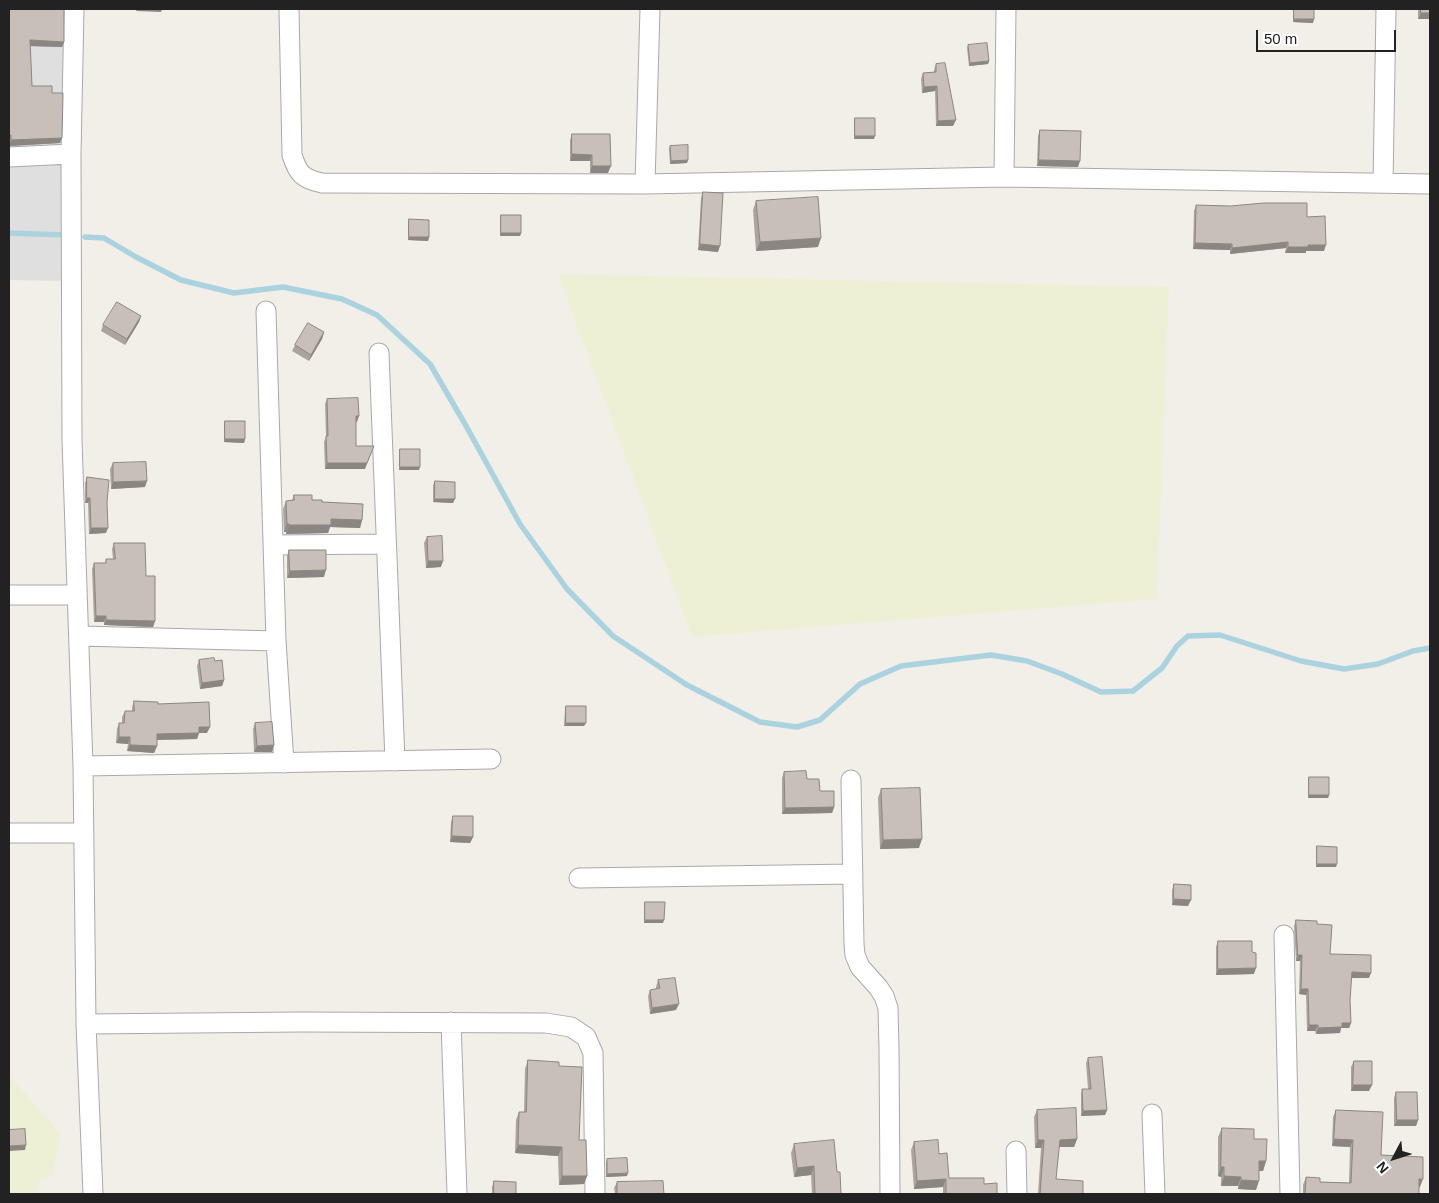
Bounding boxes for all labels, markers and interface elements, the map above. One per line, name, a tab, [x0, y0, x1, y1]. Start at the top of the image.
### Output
scale bar	[1259, 20, 1399, 52]
text: 50 m	[1264, 30, 1297, 47]
north arrow	[1369, 1133, 1419, 1183]
text: N	[1373, 1159, 1392, 1177]

